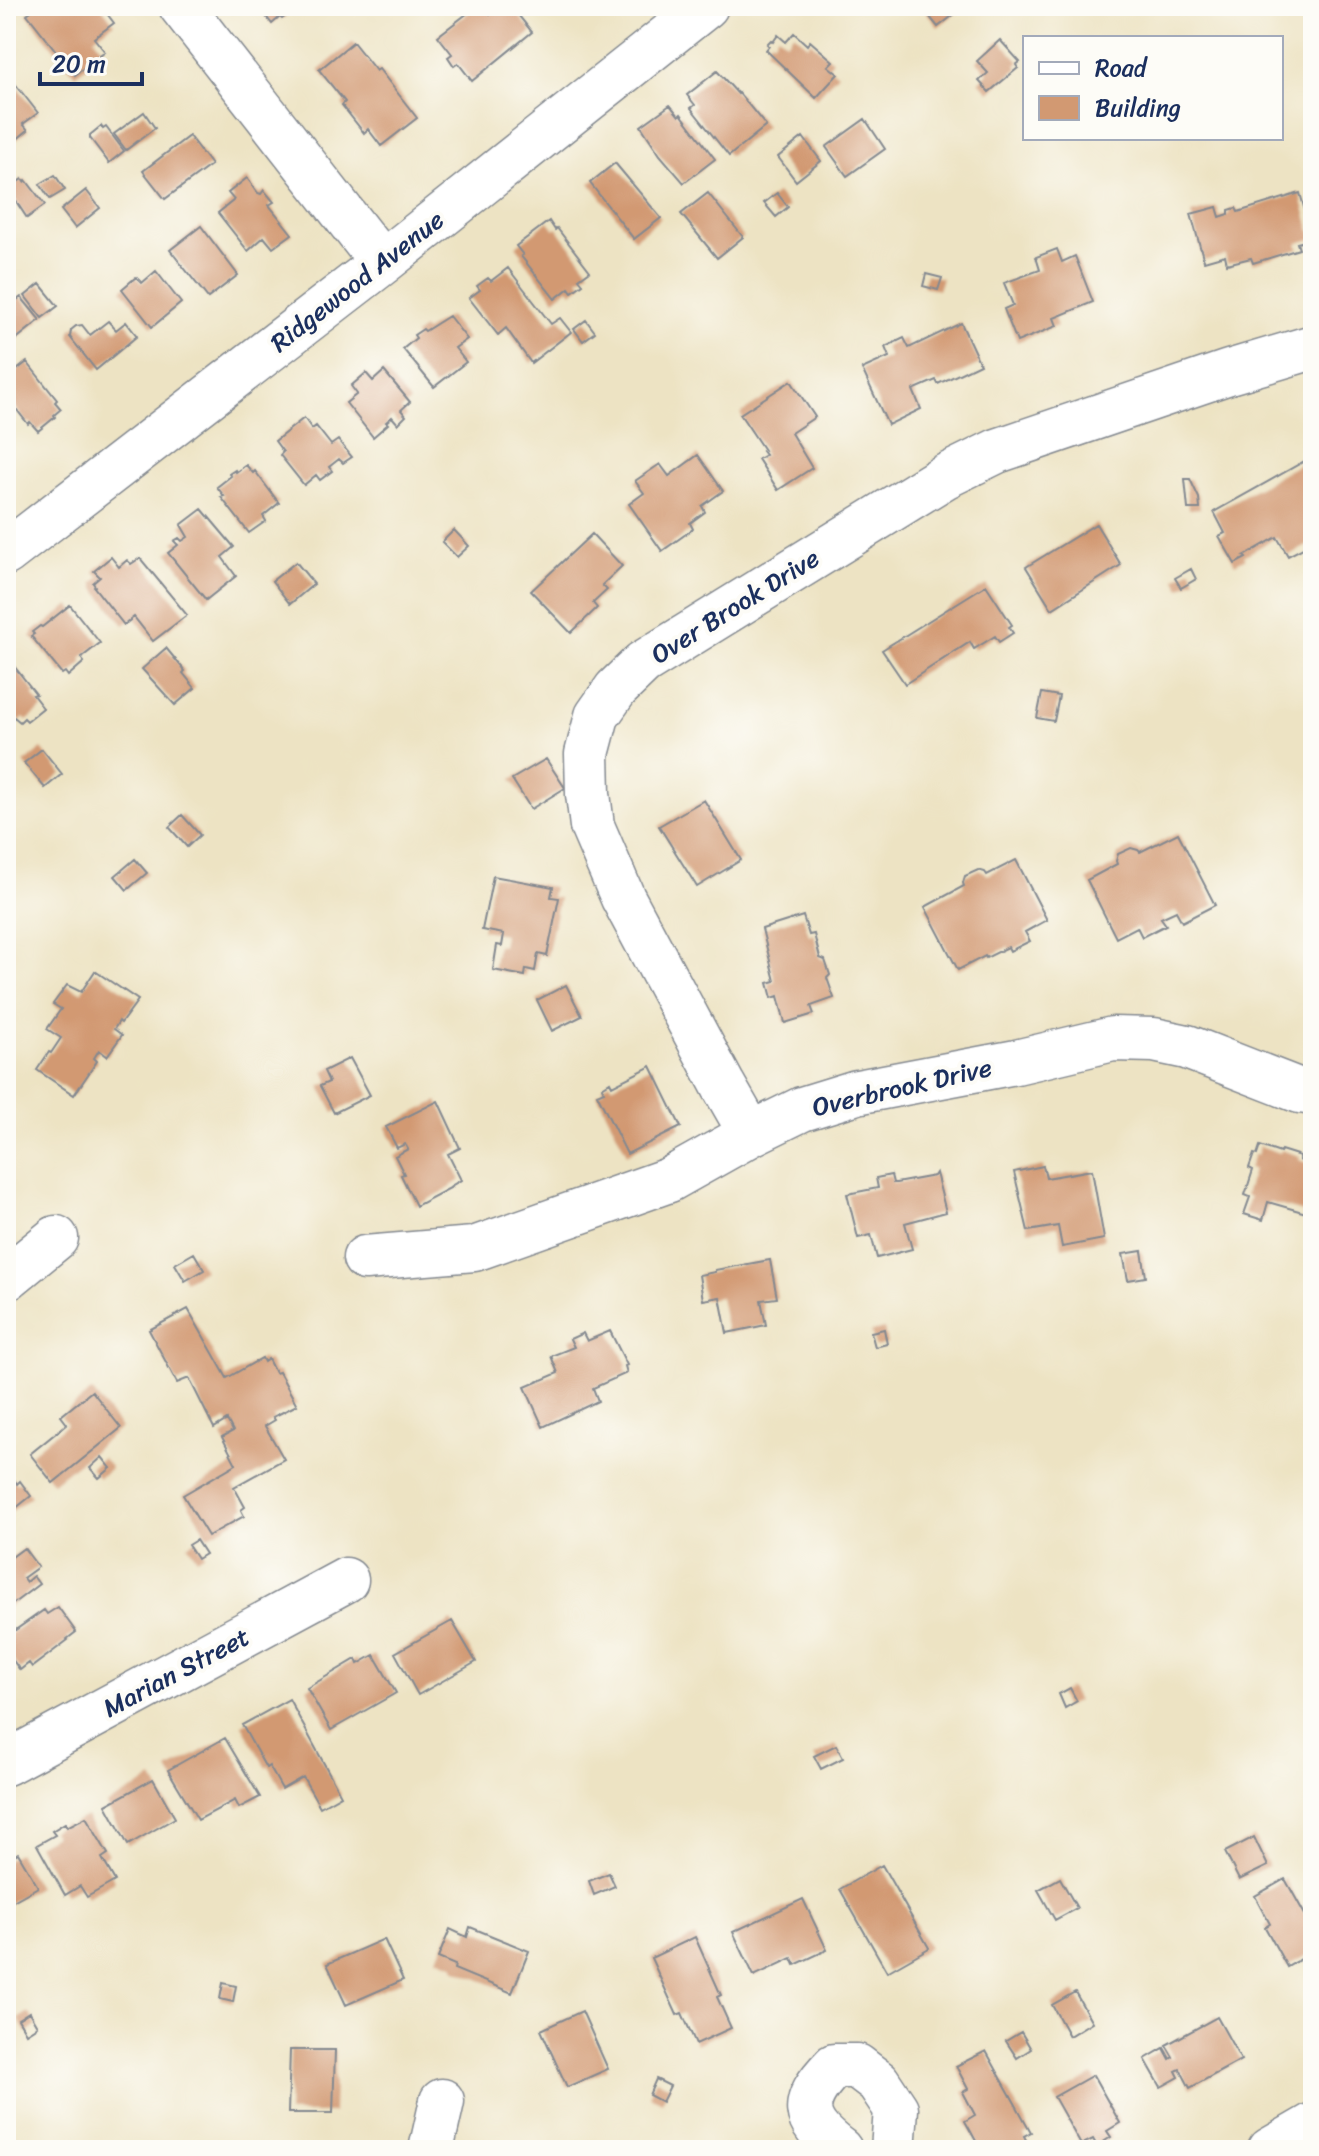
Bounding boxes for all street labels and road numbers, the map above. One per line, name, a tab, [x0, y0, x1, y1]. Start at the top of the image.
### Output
street label: Ridgewood Avenue	[259, 198, 455, 364]
street label: Over Brook Drive	[641, 536, 829, 676]
street label: Overbrook Drive	[808, 1044, 996, 1130]
street label: Marian Street	[94, 1614, 258, 1730]

